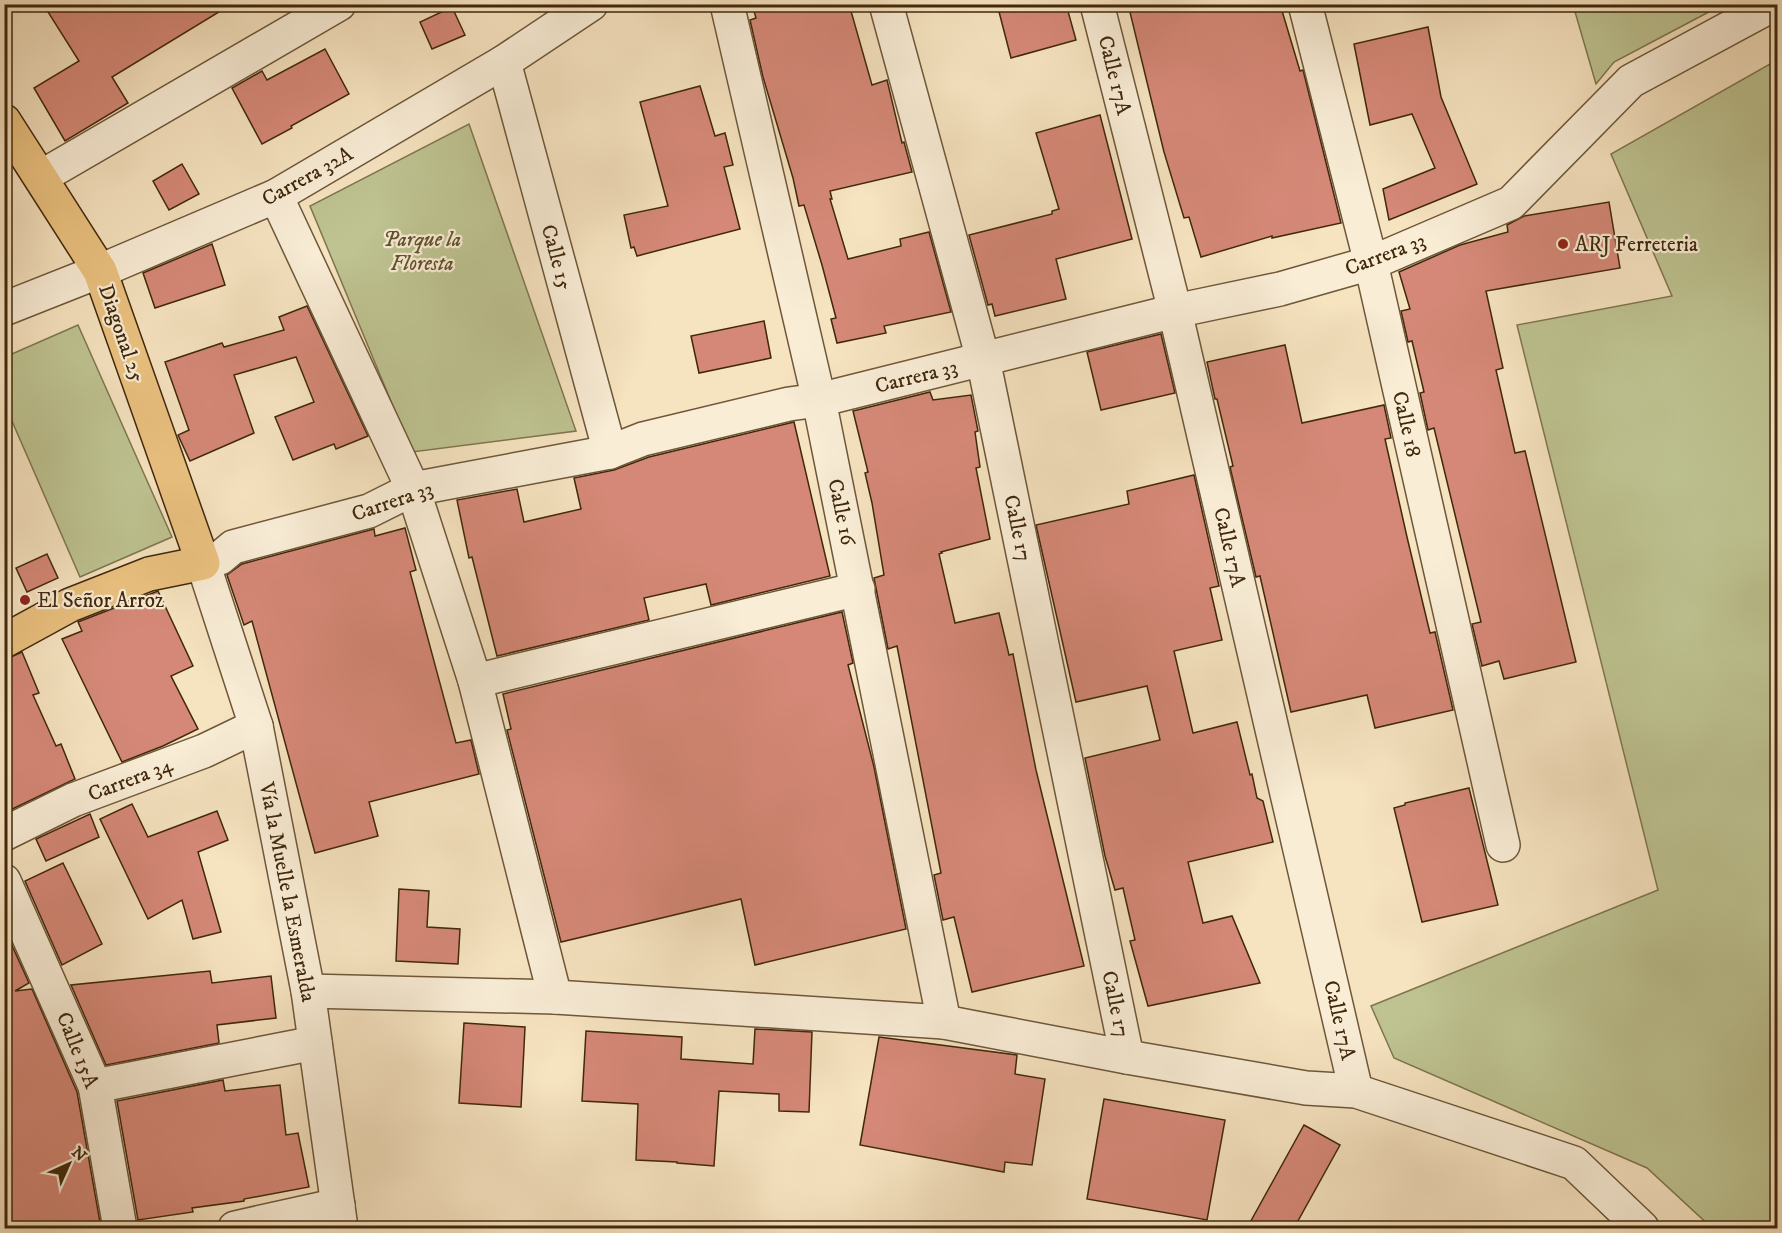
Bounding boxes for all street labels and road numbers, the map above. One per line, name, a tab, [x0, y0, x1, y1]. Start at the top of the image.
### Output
street label: Calle 17A	[1092, 33, 1137, 118]
street label: Carrera 32A	[257, 141, 358, 212]
street label: Calle 15	[535, 222, 577, 293]
street label: Carrera 33	[1341, 228, 1429, 282]
street label: Diagonal 25	[92, 281, 150, 386]
street label: Carrera 33	[872, 354, 960, 400]
street label: Calle 18	[1386, 389, 1426, 460]
street label: Carrera 33	[348, 476, 436, 528]
street label: Calle 16	[821, 477, 861, 549]
street label: Calle 17	[997, 493, 1037, 564]
street label: Calle 17A	[1207, 505, 1251, 590]
street label: Carrera 34	[84, 752, 177, 808]
street label: Vía la Muelle la Esmeralda	[253, 779, 321, 1004]
street label: Calle 17	[1095, 969, 1135, 1040]
street label: Calle 17A	[1317, 978, 1361, 1063]
street label: Calle 15A	[50, 1008, 104, 1093]

